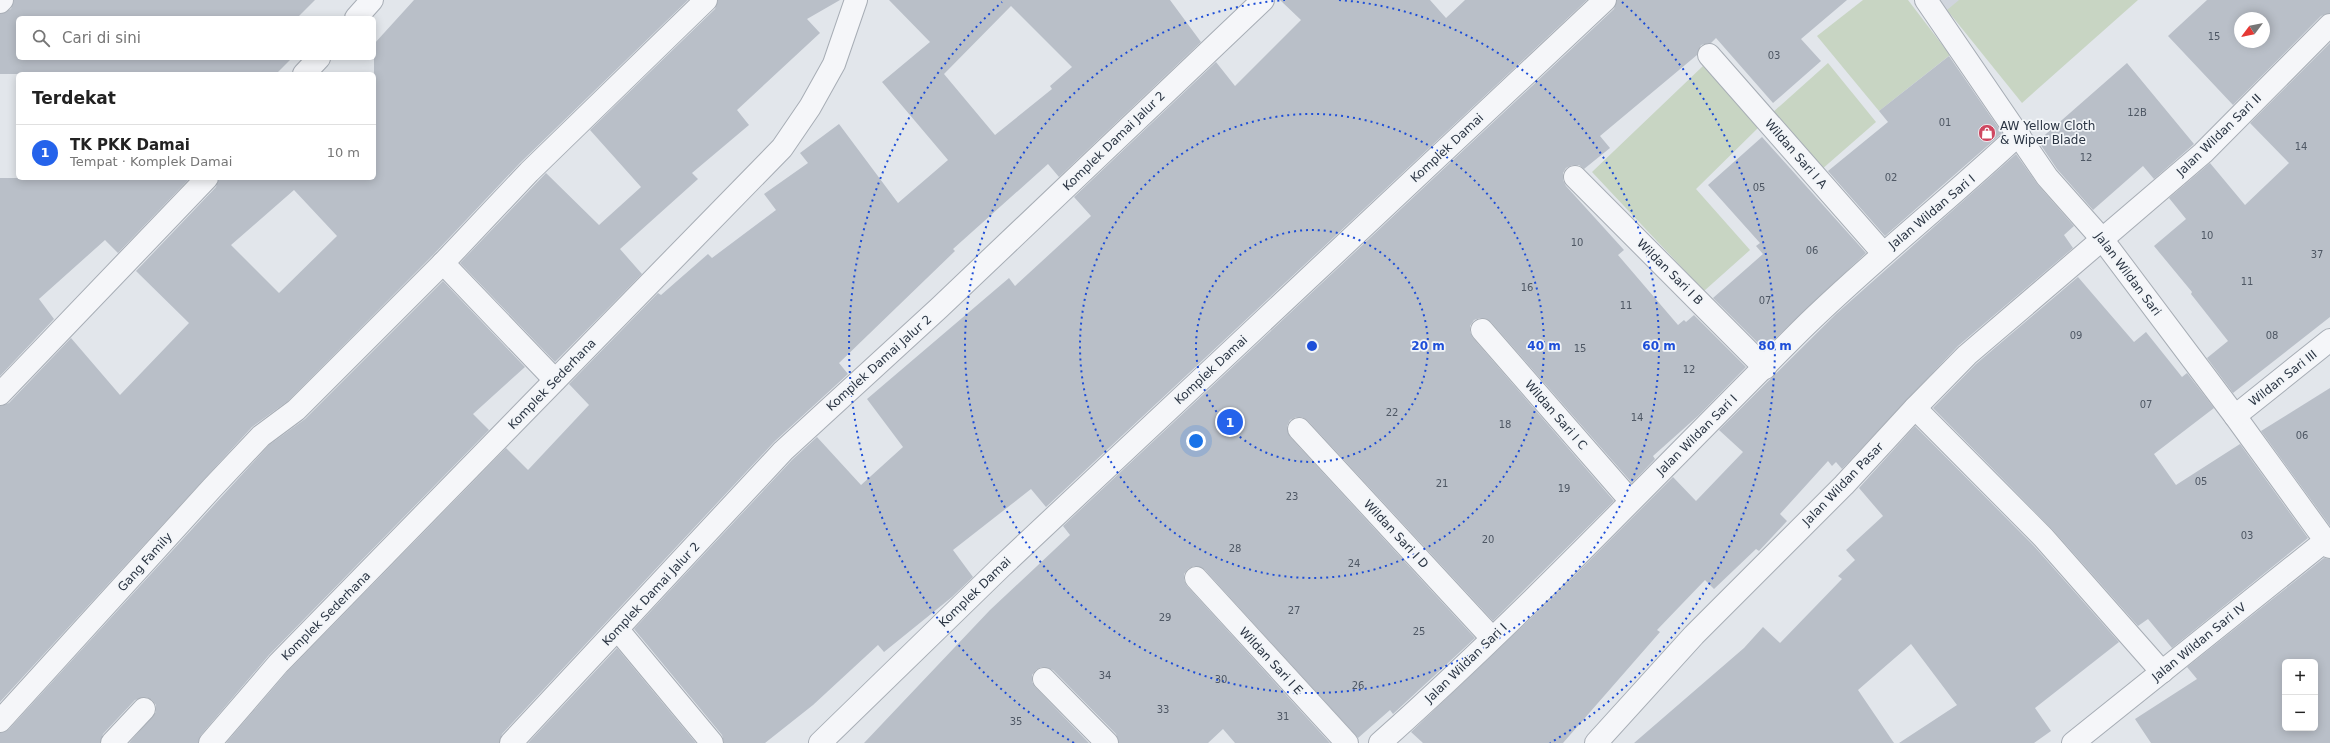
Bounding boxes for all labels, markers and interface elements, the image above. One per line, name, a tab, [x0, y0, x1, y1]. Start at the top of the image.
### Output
north arrow	[2234, 12, 2270, 48]
search box	[16, 16, 376, 60]
icon: search	[30, 27, 52, 49]
text: Cari di sini	[62, 29, 141, 47]
house number: 15	[2208, 31, 2220, 42]
house number: 03	[1768, 50, 1780, 61]
text: Terdekat	[32, 88, 116, 108]
street label: Komplek Damai Jalur 2	[1060, 89, 1168, 193]
street label: Jalan Wildan Sari II	[2173, 91, 2264, 180]
house number: 12B	[2127, 107, 2147, 118]
street label: Komplek Damai	[1408, 111, 1486, 185]
street label: Wildan Sari I A	[1762, 116, 1830, 192]
house number: 01	[1939, 117, 1951, 128]
place label: AW Yellow Cloth & Wiper Blade	[2000, 119, 2095, 147]
shop icon: AW Yellow Cloth & Wiper Blade	[1977, 123, 1997, 143]
text: TK PKK Damai	[70, 136, 190, 154]
house number: 14	[2295, 141, 2307, 152]
text: 1	[40, 145, 50, 160]
text: 10 m	[327, 145, 360, 160]
house number: 12	[2080, 152, 2092, 163]
text: Tempat · Komplek Damai	[70, 154, 232, 169]
house number: 02	[1885, 172, 1897, 183]
street label: Jalan Wildan Sari I	[1885, 172, 1978, 253]
house number: 05	[1753, 182, 1765, 193]
street label: Jalan Wildan Sari	[2091, 229, 2164, 319]
house number: 10	[2201, 230, 2213, 241]
street label: Wildan Sari I B	[1634, 236, 1706, 308]
house number: 10	[1571, 237, 1583, 248]
house number: 06	[1806, 245, 1818, 256]
house number: 37	[2311, 249, 2323, 260]
house number: 11	[2241, 276, 2253, 287]
house number: 16	[1521, 282, 1533, 293]
house number: 07	[1759, 295, 1771, 306]
house number: 11	[1620, 300, 1632, 311]
street label: Komplek Damai Jalur 2	[824, 312, 934, 414]
house number: 09	[2070, 330, 2082, 341]
house number: 08	[2266, 330, 2278, 341]
street label: Komplek Damai	[1172, 333, 1250, 407]
street label: Komplek Sederhana	[505, 336, 599, 432]
centre of rings	[1305, 339, 1319, 353]
text: 20 m	[1411, 339, 1445, 353]
text: 40 m	[1527, 339, 1561, 353]
text: 60 m	[1642, 339, 1676, 353]
text: 80 m	[1758, 339, 1792, 353]
house number: 15	[1574, 343, 1586, 354]
street label: Wildan Sari III	[2246, 347, 2320, 409]
house number: 12	[1683, 364, 1695, 375]
street label: Wildan Sari I C	[1522, 377, 1590, 453]
street label: Jalan Wildan Sari I	[1653, 392, 1740, 479]
house number: 07	[2140, 399, 2152, 410]
pin: 1	[1217, 407, 1243, 437]
house number: 22	[1386, 407, 1398, 418]
house number: 14	[1631, 412, 1643, 423]
house number: 18	[1499, 419, 1511, 430]
house number: 06	[2296, 430, 2308, 441]
your location	[1186, 431, 1206, 451]
street label: Jalan Wildan Pasar	[1799, 439, 1886, 529]
house number: 05	[2195, 476, 2207, 487]
house number: 21	[1436, 478, 1448, 489]
house number: 19	[1558, 483, 1570, 494]
house number: 23	[1286, 491, 1298, 502]
street label: Wildan Sari I D	[1361, 497, 1431, 571]
street label: Gang Family	[115, 530, 175, 594]
house number: 03	[2241, 530, 2253, 541]
house number: 20	[1482, 534, 1494, 545]
street label: Komplek Damai Jalur 2	[599, 539, 703, 649]
house number: 28	[1229, 543, 1241, 554]
street label: Komplek Damai	[936, 554, 1014, 630]
house number: 24	[1348, 558, 1360, 569]
street label: Komplek Sederhana	[279, 569, 373, 663]
street label: Jalan Wildan Sari IV	[2149, 599, 2249, 685]
house number: 27	[1288, 605, 1300, 616]
house number: 29	[1159, 612, 1171, 623]
street label: Jalan Wildan Sari I	[1421, 620, 1510, 706]
street label: Wildan Sari I E	[1236, 625, 1306, 697]
house number: 25	[1413, 626, 1425, 637]
map controls	[2282, 659, 2318, 731]
button: +	[2282, 659, 2318, 695]
house number: 34	[1099, 670, 1111, 681]
house number: 30	[1215, 674, 1227, 685]
house number: 26	[1352, 680, 1364, 691]
button: −	[2282, 695, 2318, 731]
house number: 33	[1157, 704, 1169, 715]
house number: 31	[1277, 711, 1289, 722]
house number: 35	[1010, 716, 1022, 727]

